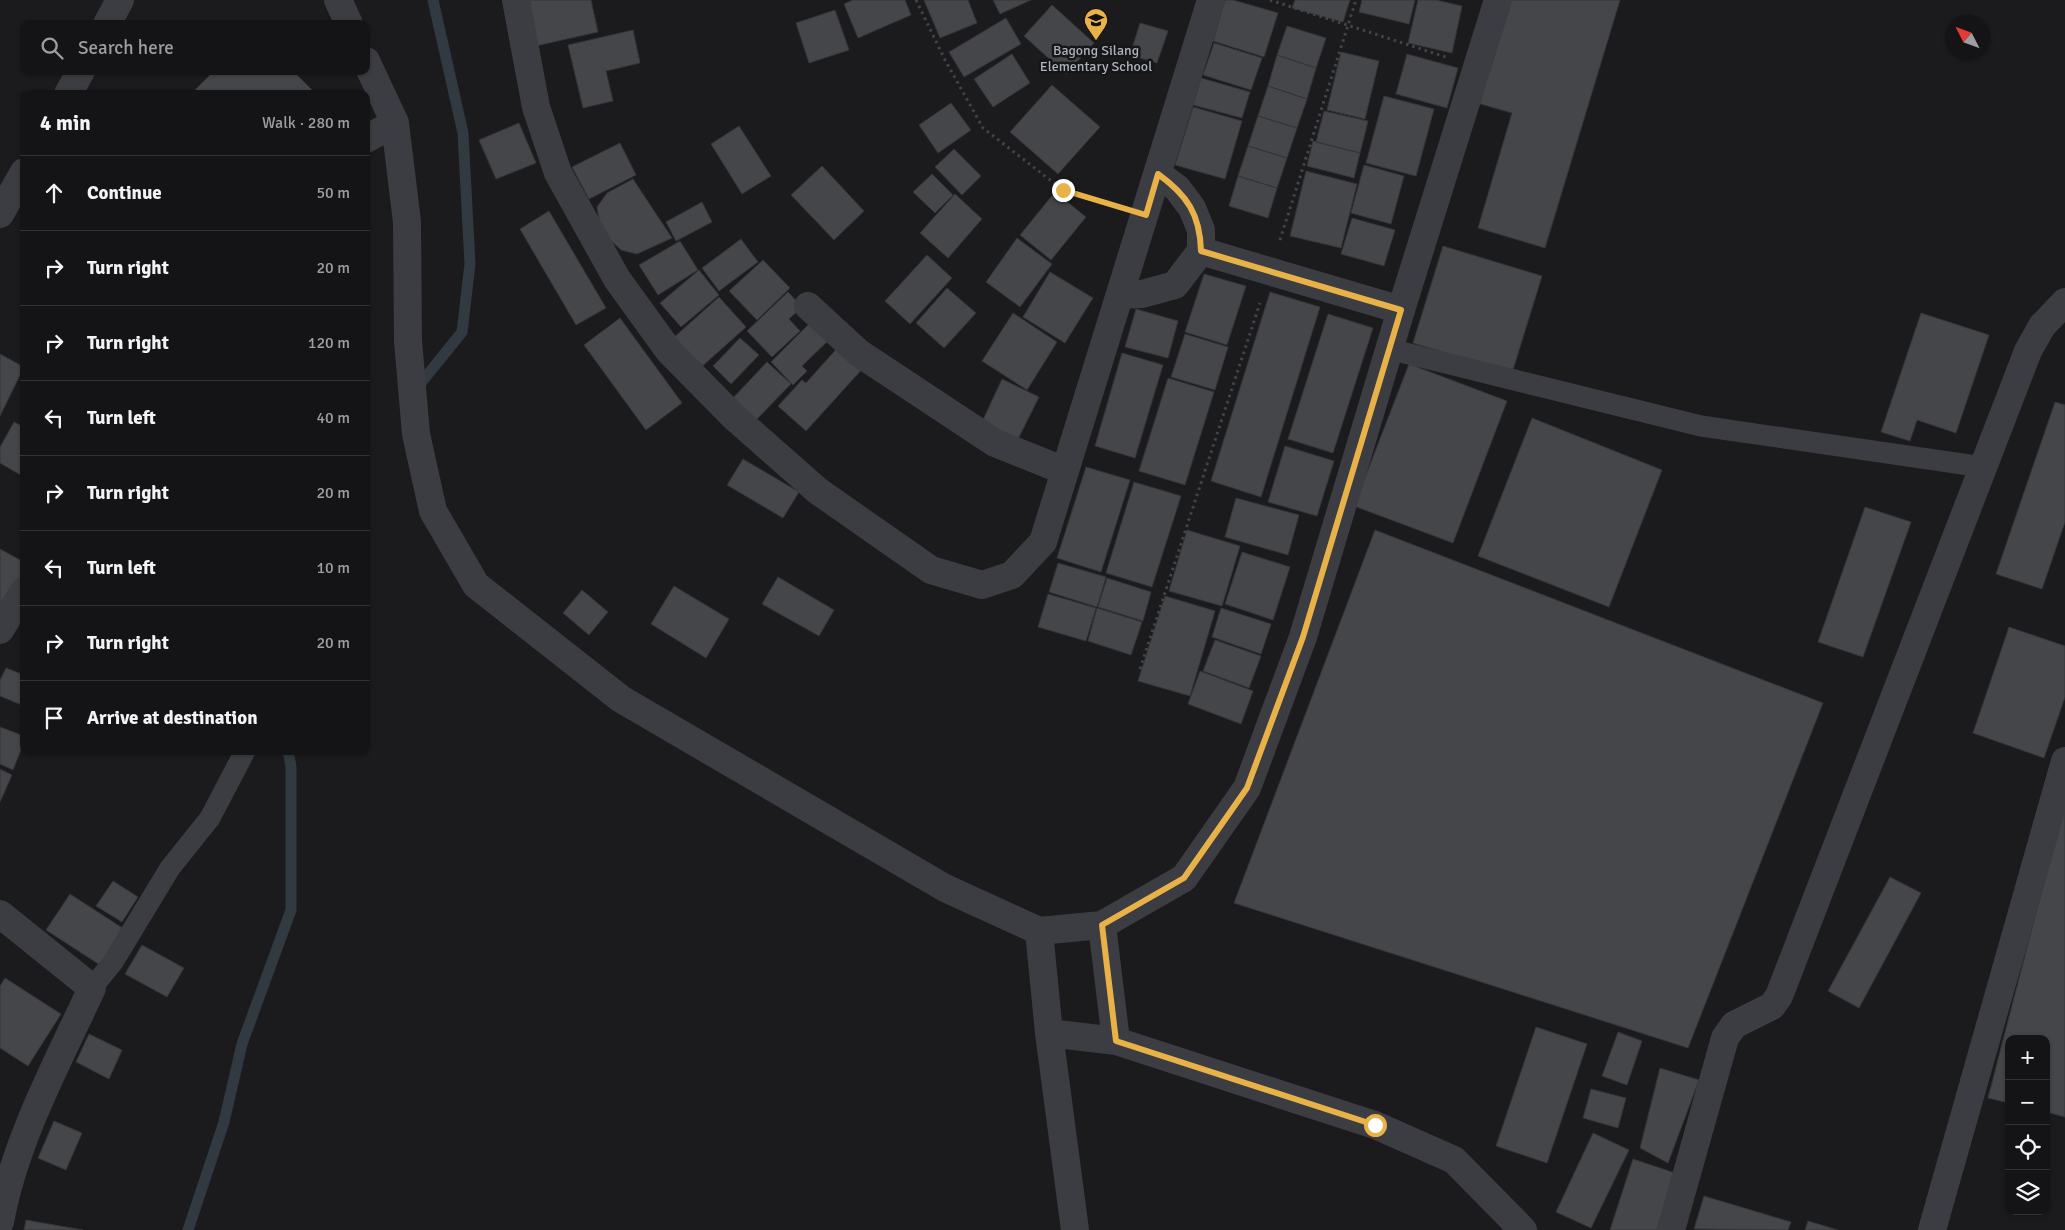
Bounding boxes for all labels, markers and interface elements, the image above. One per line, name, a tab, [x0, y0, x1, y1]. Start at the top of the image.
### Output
school or university icon: Bagong Silang Elementary School	[1083, 7, 1109, 41]
north arrow	[1945, 15, 1990, 60]
search box	[20, 20, 370, 75]
icon: search	[38, 34, 66, 62]
text: Search here	[78, 36, 174, 60]
place label: Bagong Silang Elementary School	[1040, 42, 1152, 75]
text: 4 min	[40, 110, 91, 136]
text: Walk · 280 m	[262, 113, 350, 133]
icon: ahead	[40, 179, 68, 207]
route end	[1052, 179, 1075, 202]
text: Continue	[87, 181, 162, 205]
text: 50 m	[316, 183, 350, 203]
icon: right	[40, 254, 68, 282]
text: Turn right	[87, 256, 169, 280]
text: 20 m	[316, 258, 350, 278]
icon: right	[40, 329, 68, 357]
text: Turn right	[87, 331, 169, 355]
text: 120 m	[308, 333, 350, 353]
icon: left	[40, 404, 68, 432]
text: Turn left	[87, 406, 156, 430]
text: 40 m	[316, 408, 350, 428]
icon: right	[40, 479, 68, 507]
text: Turn right	[87, 481, 169, 505]
text: 20 m	[316, 483, 350, 503]
icon: left	[40, 554, 68, 582]
text: Turn left	[87, 556, 156, 580]
text: 10 m	[316, 558, 350, 578]
icon: right	[40, 629, 68, 657]
text: Turn right	[87, 631, 169, 655]
text: 20 m	[316, 633, 350, 653]
icon: arrive	[40, 704, 68, 732]
text: Arrive at destination	[87, 706, 258, 730]
map controls	[2005, 1035, 2050, 1215]
button: +	[2005, 1035, 2050, 1080]
button: −	[2005, 1080, 2050, 1125]
route start	[1364, 1114, 1387, 1137]
button: locate	[2005, 1125, 2050, 1170]
button: layers	[2005, 1170, 2050, 1215]

